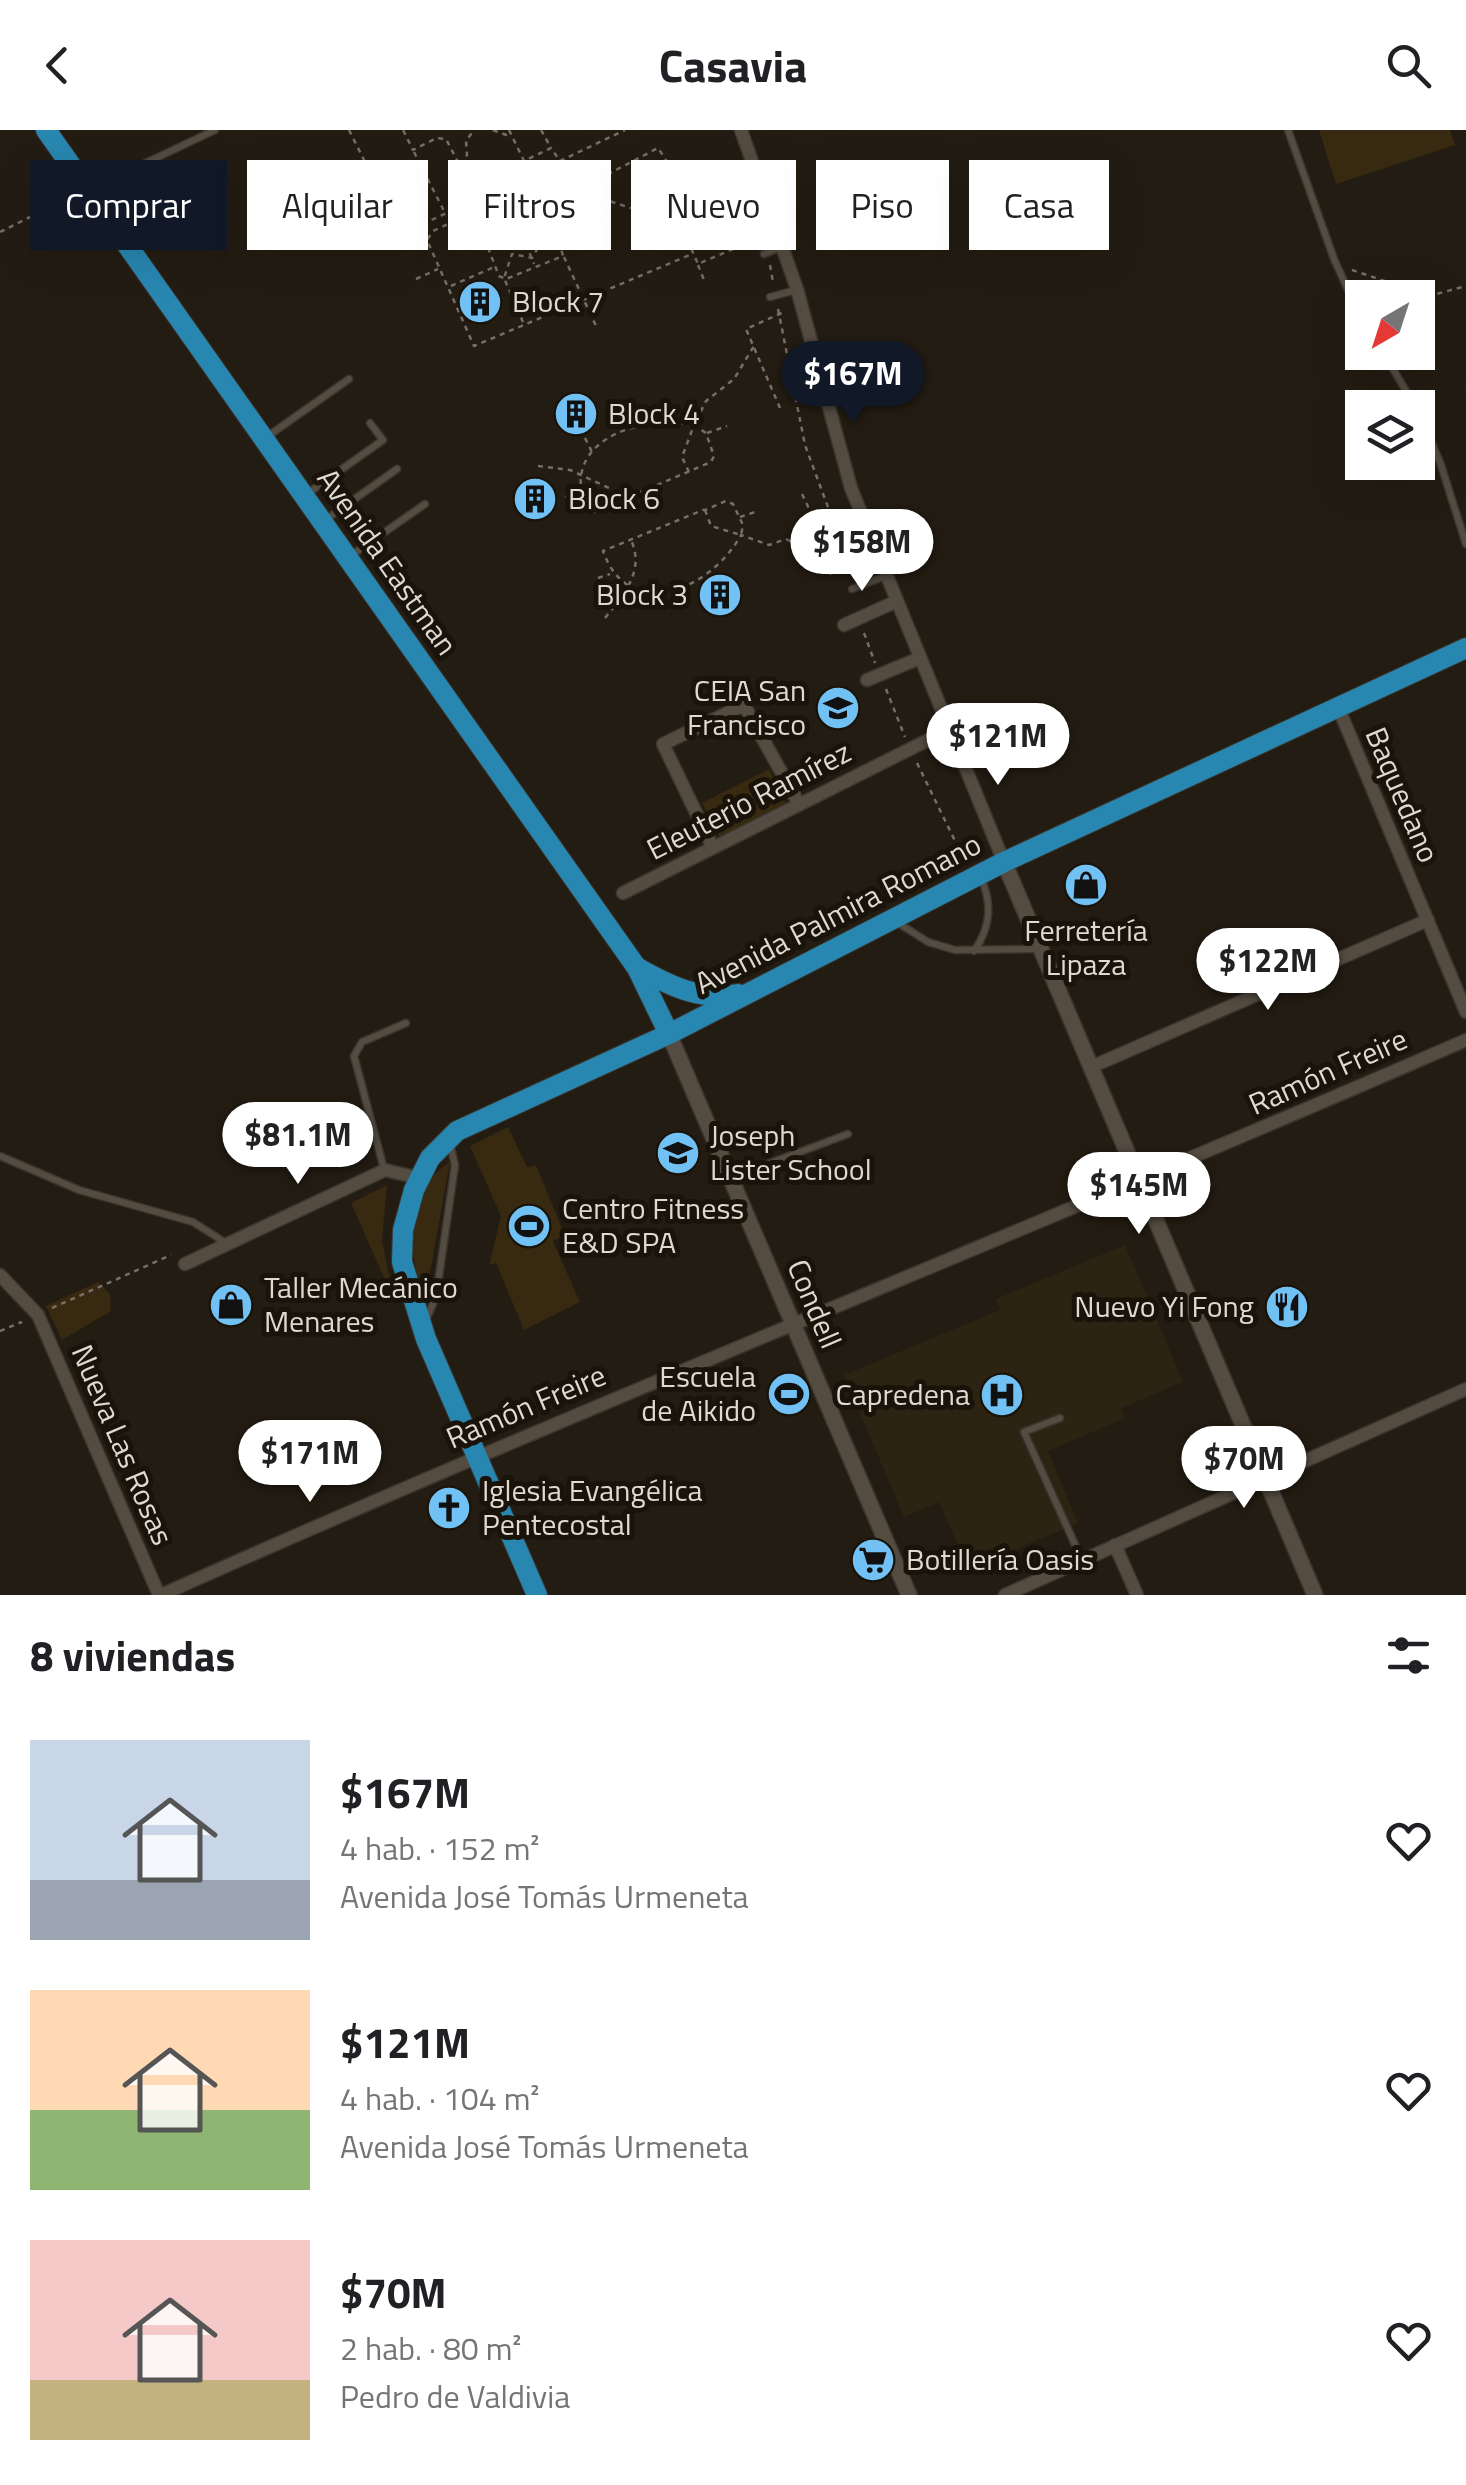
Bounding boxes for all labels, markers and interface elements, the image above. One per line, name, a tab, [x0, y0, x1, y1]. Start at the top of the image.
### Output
text: Casavia	[659, 31, 807, 99]
icon: back	[30, 38, 85, 93]
icon: search	[1381, 38, 1436, 93]
chip: Comprar	[30, 160, 227, 250]
chip: Alquilar	[247, 160, 428, 250]
chip: Filtros	[448, 160, 611, 250]
chip: Nuevo	[631, 160, 796, 250]
chip: Piso	[816, 160, 949, 250]
chip: Casa	[969, 160, 1109, 250]
place label: Block 7	[512, 278, 604, 324]
building icon: Block 7	[457, 279, 503, 325]
north arrow	[1345, 280, 1435, 370]
map controls	[1345, 280, 1435, 480]
pin: $167M	[783, 341, 923, 426]
text: $167M	[803, 349, 903, 397]
place label: Block 4	[608, 390, 700, 436]
button: layers	[1345, 390, 1435, 480]
building icon: Block 4	[553, 391, 599, 437]
street label: Avenida Eastman	[306, 458, 470, 664]
place label: Block 6	[568, 475, 660, 521]
building icon: Block 6	[512, 476, 558, 522]
pin: $158M	[792, 509, 932, 594]
text: $158M	[812, 517, 912, 565]
place label: Block 3	[596, 571, 688, 617]
building icon: Block 3	[697, 572, 743, 618]
place label: CEIA San Francisco	[687, 667, 806, 747]
school or university icon: CEIA San Francisco	[815, 685, 861, 731]
pin: $121M	[928, 703, 1068, 788]
text: $121M	[948, 711, 1048, 759]
street label: Baquedano	[1354, 720, 1452, 870]
street label: Eleuterio Ramírez	[638, 729, 859, 871]
street label: Avenida Palmira Romano	[686, 821, 989, 1005]
shop icon: Ferretería Lipaza	[1063, 862, 1109, 908]
place label: Ferretería Lipaza	[1024, 907, 1148, 987]
pin: $122M	[1198, 928, 1338, 1013]
text: $122M	[1218, 936, 1318, 984]
street label: Ramón Freire	[1241, 1016, 1414, 1127]
pin: $81.1M	[217, 1102, 379, 1187]
text: $81.1M	[244, 1110, 352, 1158]
place label: Joseph Lister School	[710, 1112, 872, 1192]
school or university icon: Joseph Lister School	[655, 1130, 701, 1176]
pin: $145M	[1069, 1152, 1209, 1237]
text: $145M	[1089, 1160, 1189, 1208]
place label: Centro Fitness E&D SPA	[562, 1185, 744, 1265]
sports icon: Centro Fitness E&D SPA	[506, 1203, 552, 1249]
street label: Condell	[776, 1252, 854, 1355]
place label: Taller Mecánico Menares	[264, 1264, 458, 1344]
shop icon: Taller Mecánico Menares	[208, 1282, 254, 1328]
place label: Nuevo Yi Fong	[1074, 1283, 1254, 1329]
restaurant icon: Nuevo Yi Fong	[1264, 1284, 1310, 1330]
street label: Nueva Las Rosas	[60, 1337, 186, 1552]
street label: Ramón Freire	[439, 1352, 613, 1460]
place label: Escuela de Aikido	[641, 1353, 756, 1433]
sports icon: Escuela de Aikido	[766, 1371, 812, 1417]
place label: Capredena	[835, 1371, 970, 1417]
hospital icon: Capredena	[979, 1372, 1025, 1418]
pin: $171M	[240, 1420, 380, 1505]
pin: $70M	[1185, 1426, 1303, 1511]
text: $171M	[260, 1428, 360, 1476]
text: $70M	[1203, 1434, 1285, 1482]
place label: Iglesia Evangélica Pentecostal	[482, 1467, 703, 1547]
church icon: Iglesia Evangélica Pentecostal	[426, 1485, 472, 1531]
place label: Botillería Oasis	[906, 1536, 1094, 1582]
supermarket icon: Botillería Oasis	[850, 1537, 896, 1583]
text: 8 viviendas	[30, 1623, 235, 1687]
icon: filters	[1381, 1628, 1436, 1683]
text: $167M	[340, 1760, 470, 1824]
icon: home	[110, 1780, 230, 1900]
icon: heart	[1381, 1813, 1436, 1868]
text: 4 hab. · 152 m²	[340, 1824, 539, 1872]
text: Avenida José Tomás Urmeneta	[340, 1872, 749, 1920]
text: $121M	[340, 2010, 470, 2074]
icon: home	[110, 2030, 230, 2150]
icon: heart	[1381, 2063, 1436, 2118]
text: 4 hab. · 104 m²	[340, 2074, 539, 2122]
text: Avenida José Tomás Urmeneta	[340, 2122, 749, 2170]
text: $70M	[340, 2260, 447, 2324]
icon: home	[110, 2280, 230, 2400]
icon: heart	[1381, 2313, 1436, 2368]
text: 2 hab. · 80 m²	[340, 2324, 522, 2372]
text: Pedro de Valdivia	[340, 2372, 570, 2420]

